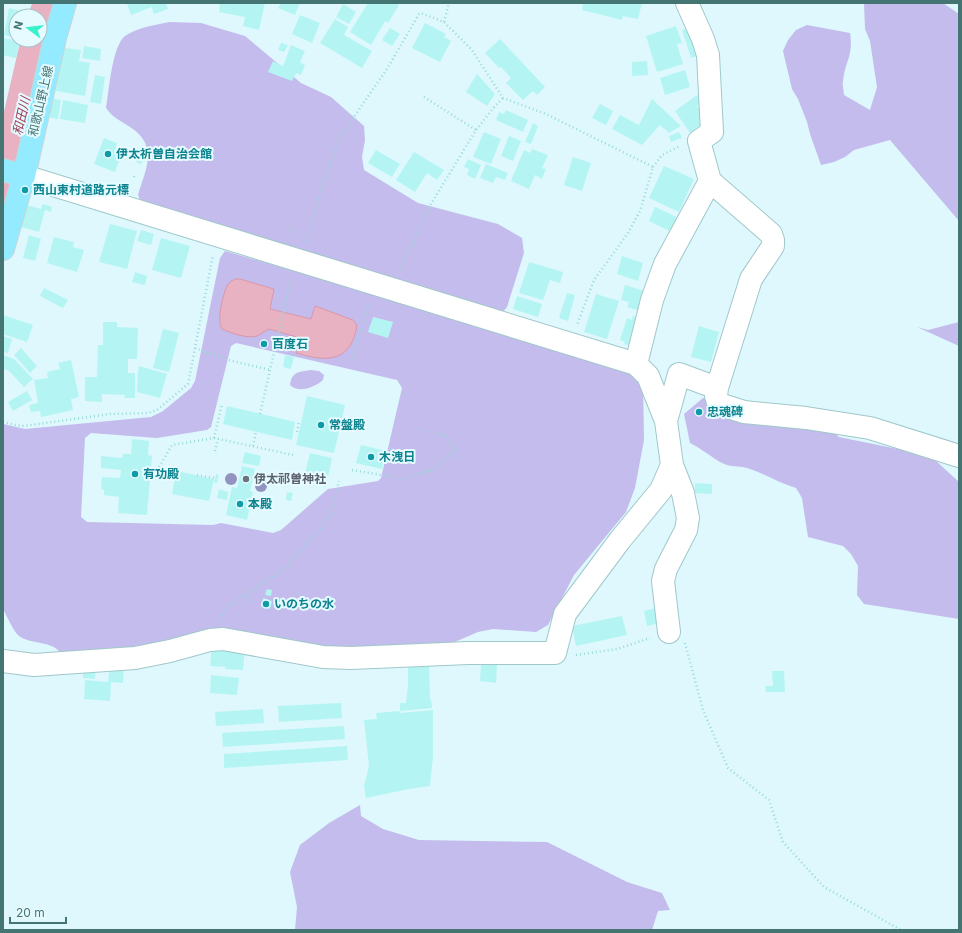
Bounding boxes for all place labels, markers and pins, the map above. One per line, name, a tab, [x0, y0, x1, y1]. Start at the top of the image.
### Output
place label: 伊太祈曽自治会館	[116, 146, 212, 161]
marker: 伊太祈曽自治会館	[103, 149, 113, 159]
place label: 西山東村道路元標	[33, 182, 129, 197]
marker: 西山東村道路元標	[20, 185, 30, 195]
place label: 百度石	[272, 336, 308, 351]
marker: 百度石	[259, 339, 269, 349]
place label: 忠魂碑	[707, 404, 743, 419]
marker: 忠魂碑	[694, 407, 704, 417]
place label: 常盤殿	[329, 417, 365, 432]
marker: 常盤殿	[316, 420, 326, 430]
place label: 木洩日	[379, 449, 415, 464]
marker: 木洩日	[366, 452, 376, 462]
place label: 有功殿	[143, 466, 179, 481]
marker: 有功殿	[130, 469, 140, 479]
place label: 伊太祁曽神社	[254, 471, 326, 486]
marker: 伊太祁曽神社	[241, 474, 251, 484]
place label: 本殿	[248, 496, 272, 511]
marker: 本殿	[235, 499, 245, 509]
place label: いのちの水	[274, 596, 334, 611]
marker: いのちの水	[261, 599, 271, 609]

